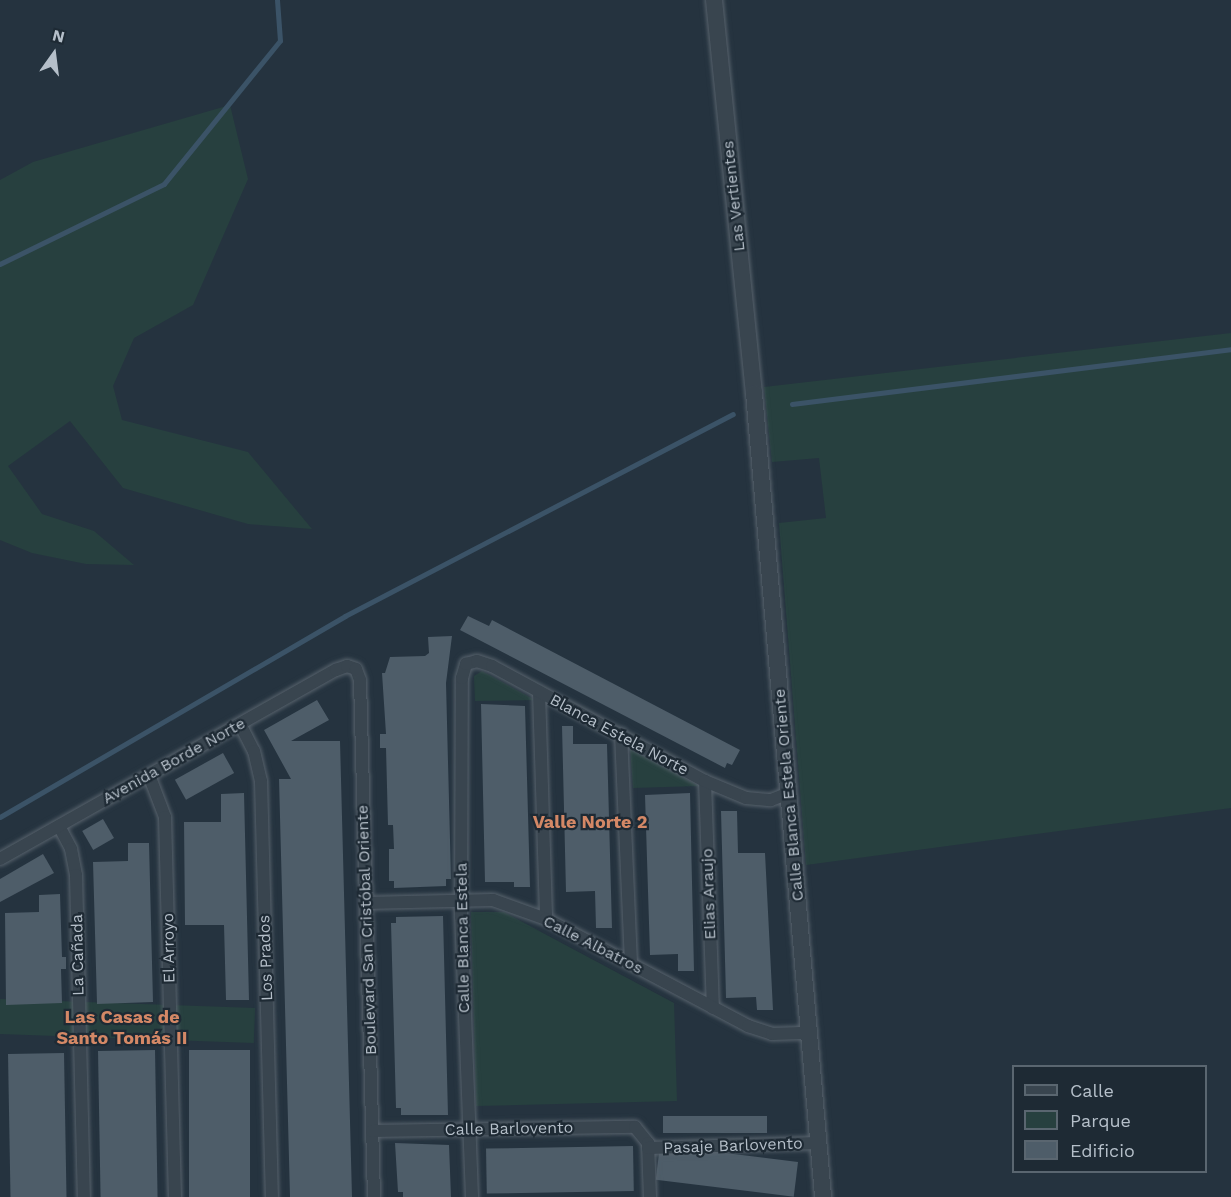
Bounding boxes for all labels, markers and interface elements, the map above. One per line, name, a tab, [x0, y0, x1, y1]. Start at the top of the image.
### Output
north arrow	[24, 24, 84, 84]
text: N	[50, 25, 67, 47]
street label: Las Vertientes	[719, 139, 749, 253]
street label: Calle Blanca Estela Oriente	[770, 688, 808, 902]
street label: Blanca Estela Norte	[546, 690, 692, 780]
street label: Avenida Borde Norte	[99, 714, 249, 808]
street label: Boulevard San Cristóbal Oriente	[353, 804, 381, 1056]
district label: Valle Norte 2	[533, 811, 647, 833]
street label: Elias Araujo	[698, 848, 720, 940]
street label: Calle Blanca Estela	[452, 862, 474, 1014]
street label: El Arroyo	[159, 912, 179, 984]
street label: Calle Albatros	[540, 912, 646, 978]
street label: La Cañada	[68, 914, 88, 996]
street label: Los Prados	[255, 915, 277, 1001]
district label: Las Casas de Santo Tomás II	[56, 1007, 188, 1050]
legend	[1012, 1065, 1207, 1173]
text: Calle	[1070, 1080, 1114, 1101]
text: Parque	[1070, 1110, 1131, 1131]
street label: Calle Barlovento	[444, 1118, 574, 1140]
street label: Pasaje Barlovento	[663, 1134, 803, 1158]
text: Edificio	[1070, 1140, 1135, 1161]

